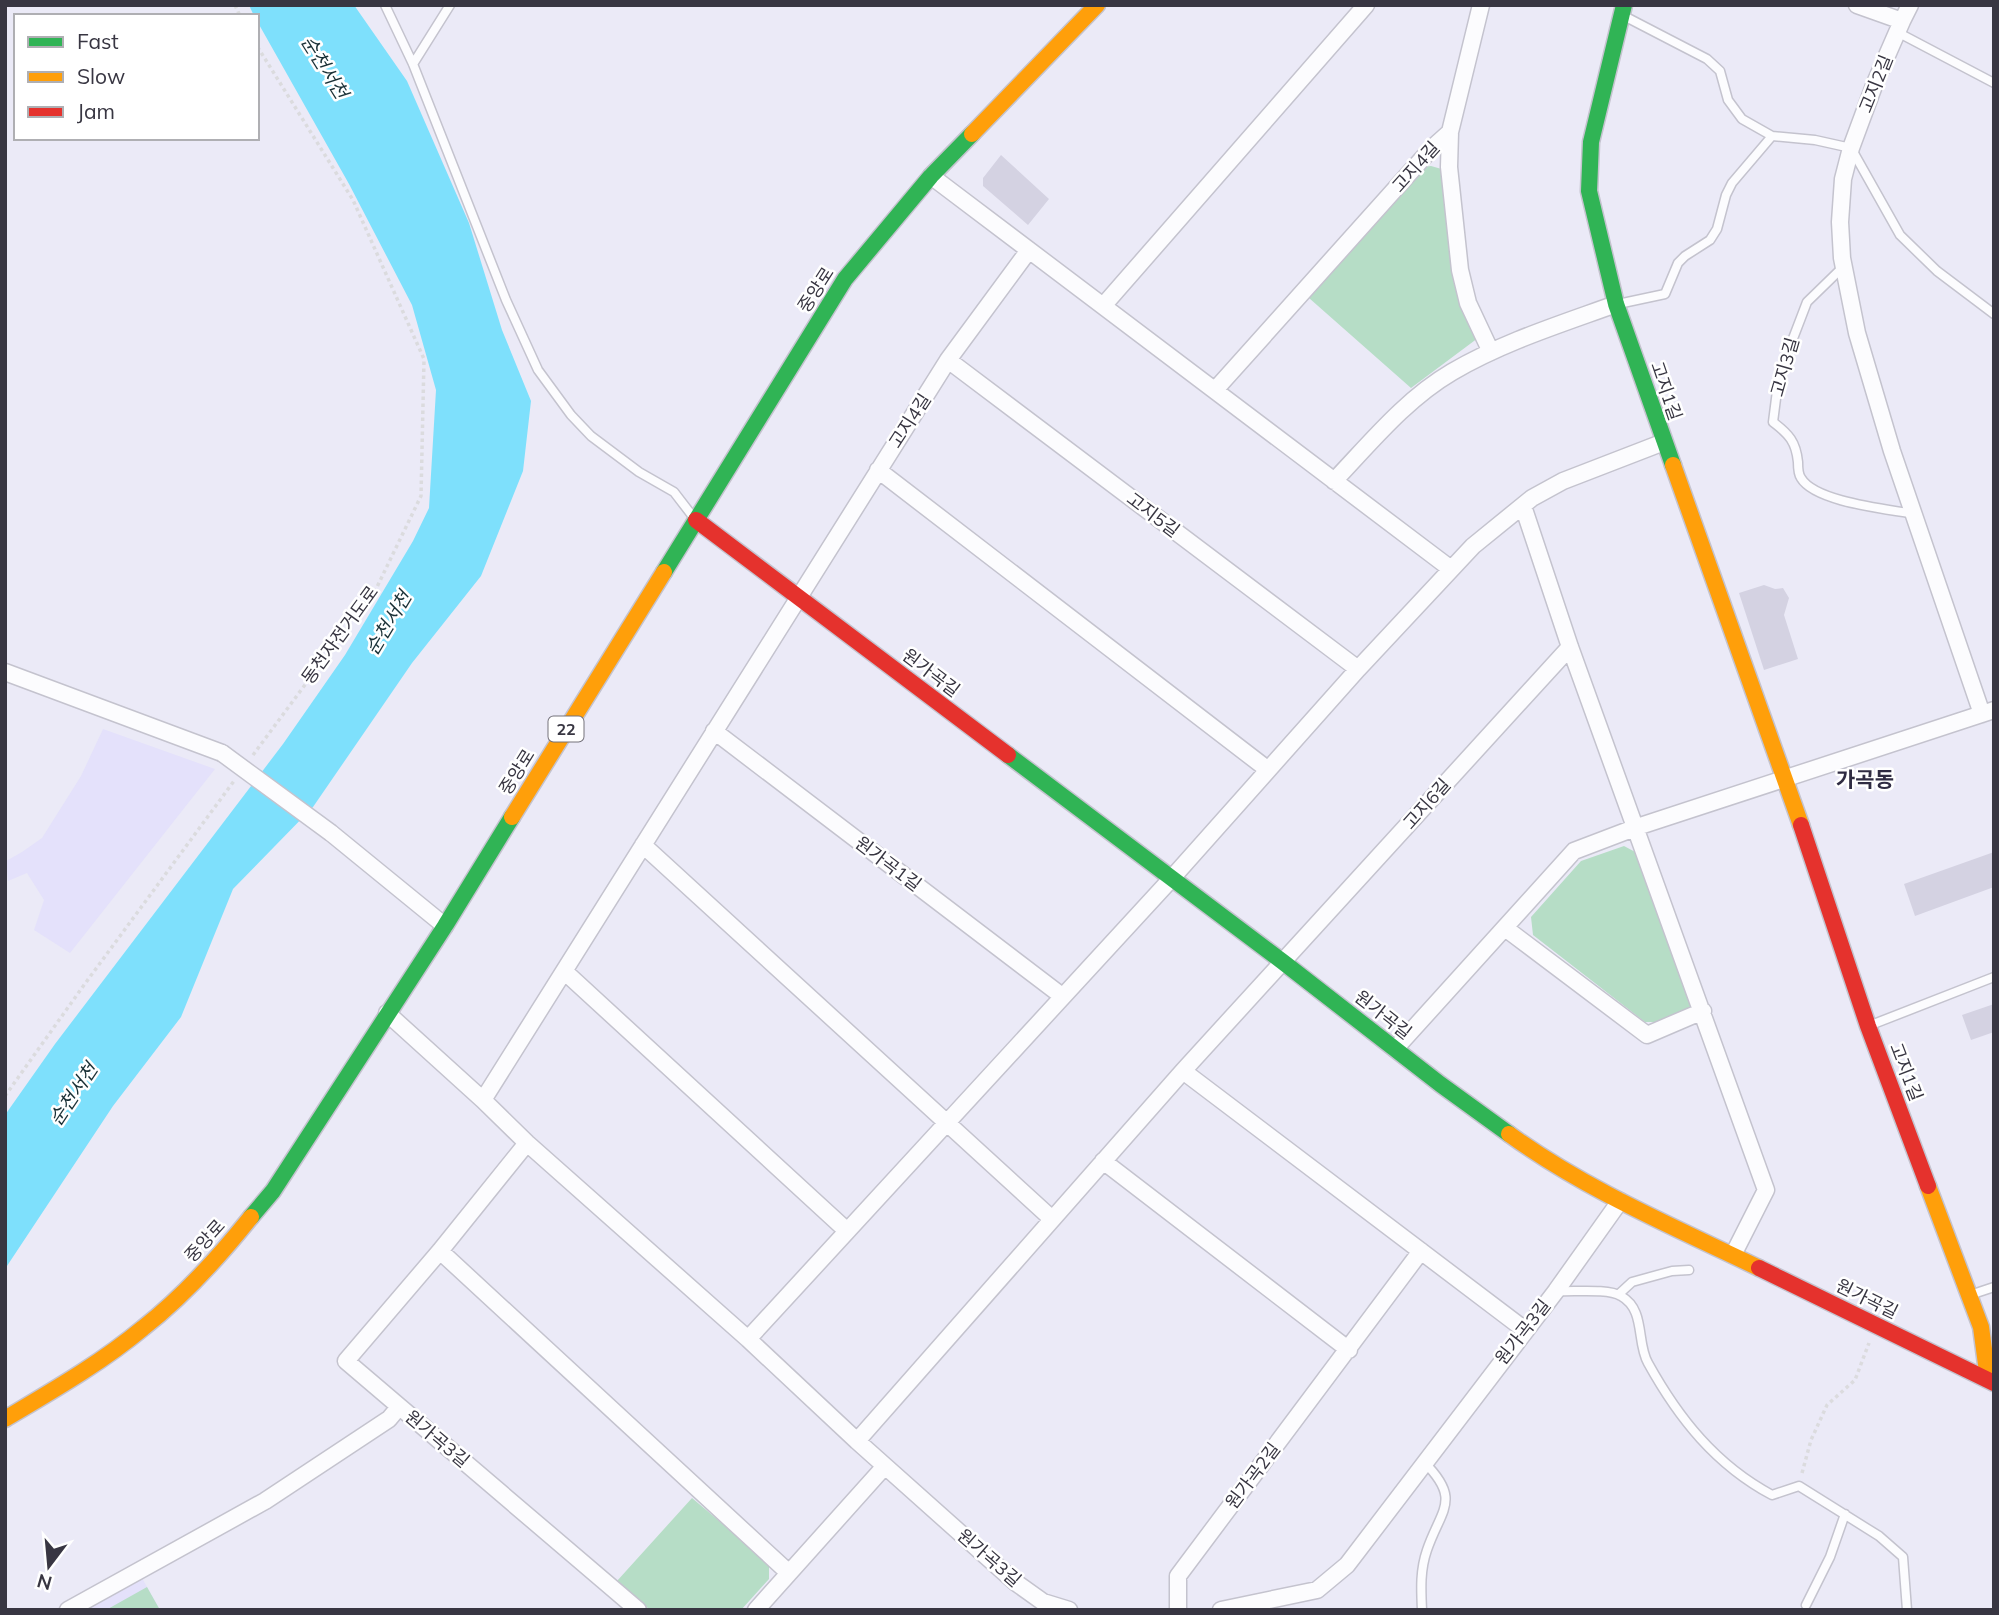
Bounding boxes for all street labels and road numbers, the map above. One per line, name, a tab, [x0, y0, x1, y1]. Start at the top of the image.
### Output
street label: 고지2길	[1854, 51, 1898, 116]
street label: 고지4길	[1387, 136, 1444, 197]
street label: 중앙로	[792, 263, 839, 317]
street label: 고지3길	[1765, 335, 1804, 399]
street label: 고지1길	[1646, 358, 1687, 423]
street label: 고지4길	[883, 389, 936, 452]
street label: 고지5길	[1122, 487, 1184, 542]
street label: 동천자전거도로	[296, 581, 383, 688]
street label: 원가곡길	[898, 643, 965, 702]
road number: 22	[548, 716, 584, 742]
street label: 중앙로	[494, 745, 539, 799]
street label: 고지6길	[1398, 773, 1455, 834]
street label: 원가곡1길	[851, 831, 926, 896]
street label: 원가곡길	[1350, 985, 1416, 1044]
street label: 고지1길	[1885, 1039, 1928, 1104]
street label: 중앙로	[179, 1215, 230, 1267]
street label: 원가곡길	[1832, 1274, 1902, 1323]
street label: 원가곡3길	[1490, 1294, 1555, 1369]
street label: 원가곡3길	[400, 1405, 474, 1472]
street label: 원가곡2길	[1220, 1438, 1285, 1513]
street label: 원가곡3길	[953, 1524, 1026, 1592]

